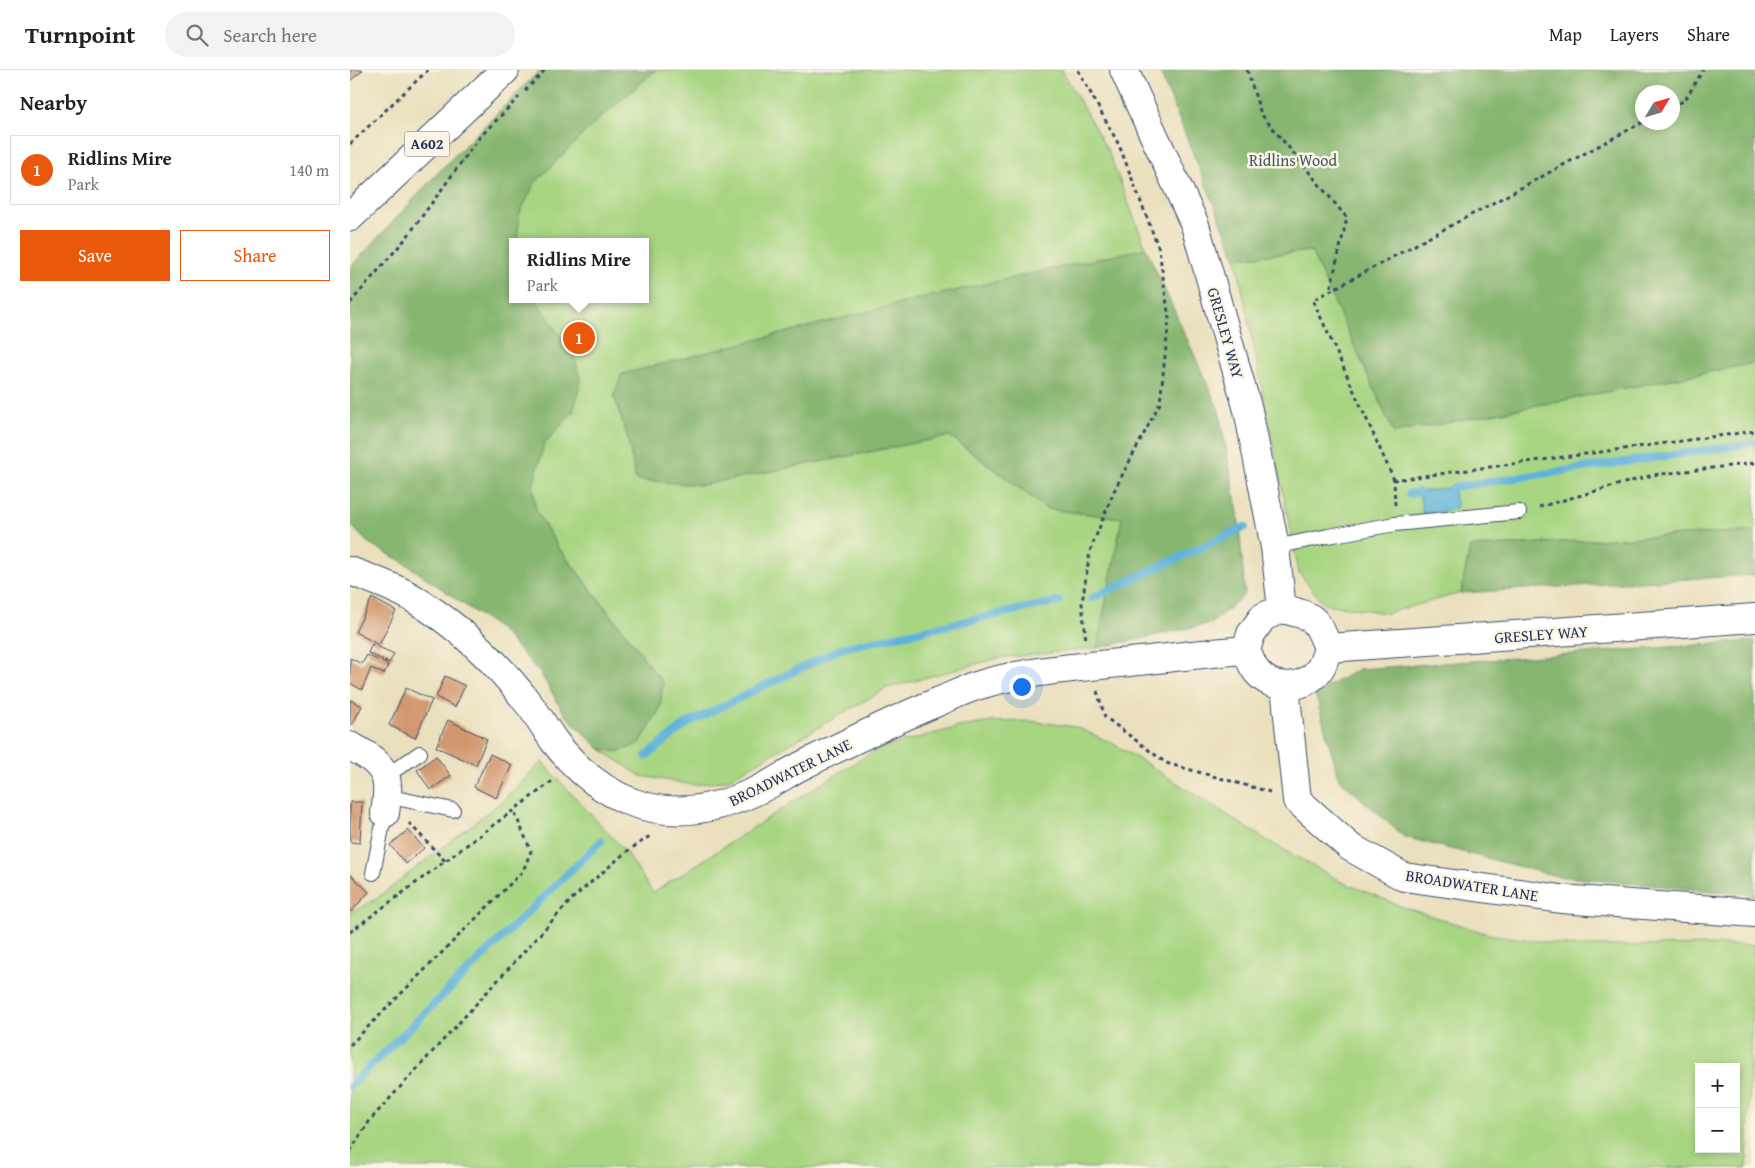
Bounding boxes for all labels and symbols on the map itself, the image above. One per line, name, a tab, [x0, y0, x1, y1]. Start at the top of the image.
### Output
north arrow	[1635, 85, 1680, 130]
road number: A602	[404, 132, 450, 156]
park label: Ridlins Wood	[1249, 148, 1337, 172]
street label: GRESLEY WAY	[1202, 285, 1251, 382]
pin: 1	[563, 319, 595, 357]
street label: GRESLEY WAY	[1493, 619, 1589, 649]
your location	[1009, 674, 1035, 700]
street label: BROADWATER LANE	[725, 732, 855, 812]
street label: BROADWATER LANE	[1404, 863, 1540, 907]

